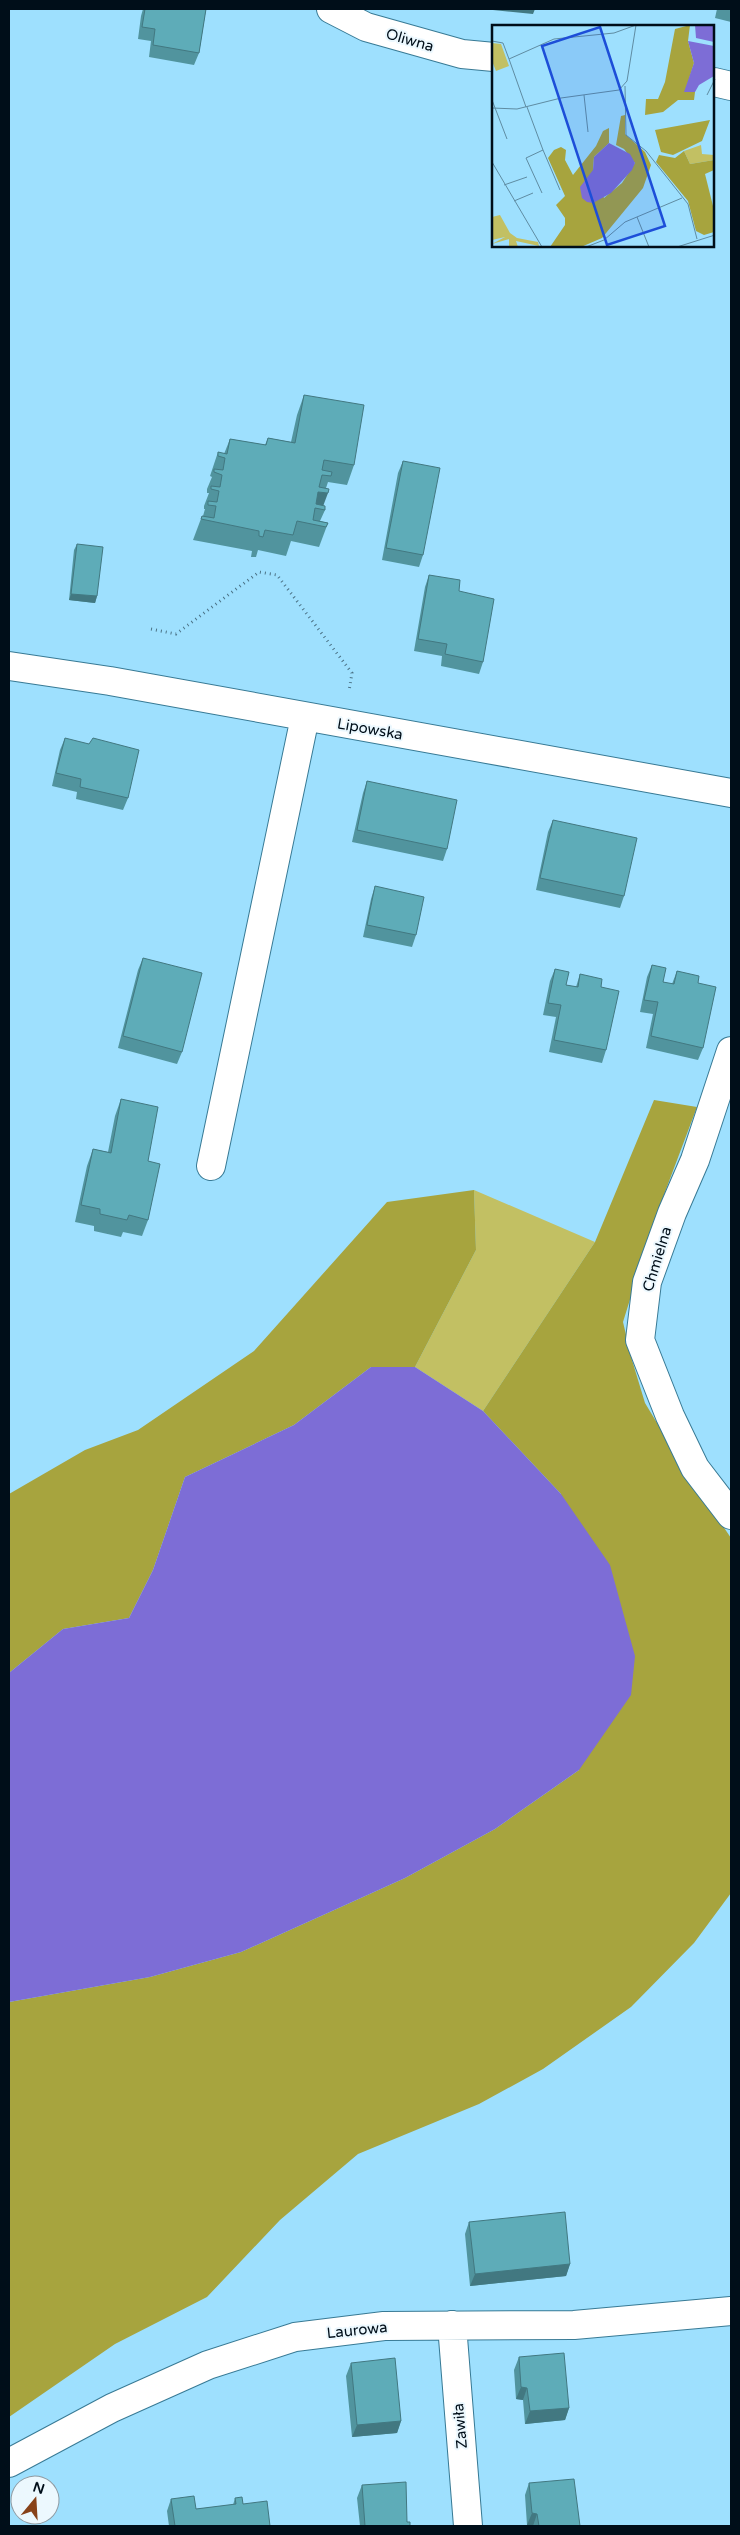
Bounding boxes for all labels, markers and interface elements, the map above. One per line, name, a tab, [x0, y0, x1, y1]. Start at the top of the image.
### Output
street label: Oliwna	[384, 25, 436, 55]
inset map	[492, 25, 715, 248]
street label: Lipowska	[336, 714, 404, 744]
street label: Chmielna	[639, 1224, 675, 1294]
street label: Laurowa	[326, 2318, 388, 2342]
street label: Zawiła	[449, 2402, 471, 2450]
north arrow	[10, 2475, 60, 2525]
text: N	[31, 2478, 47, 2498]

